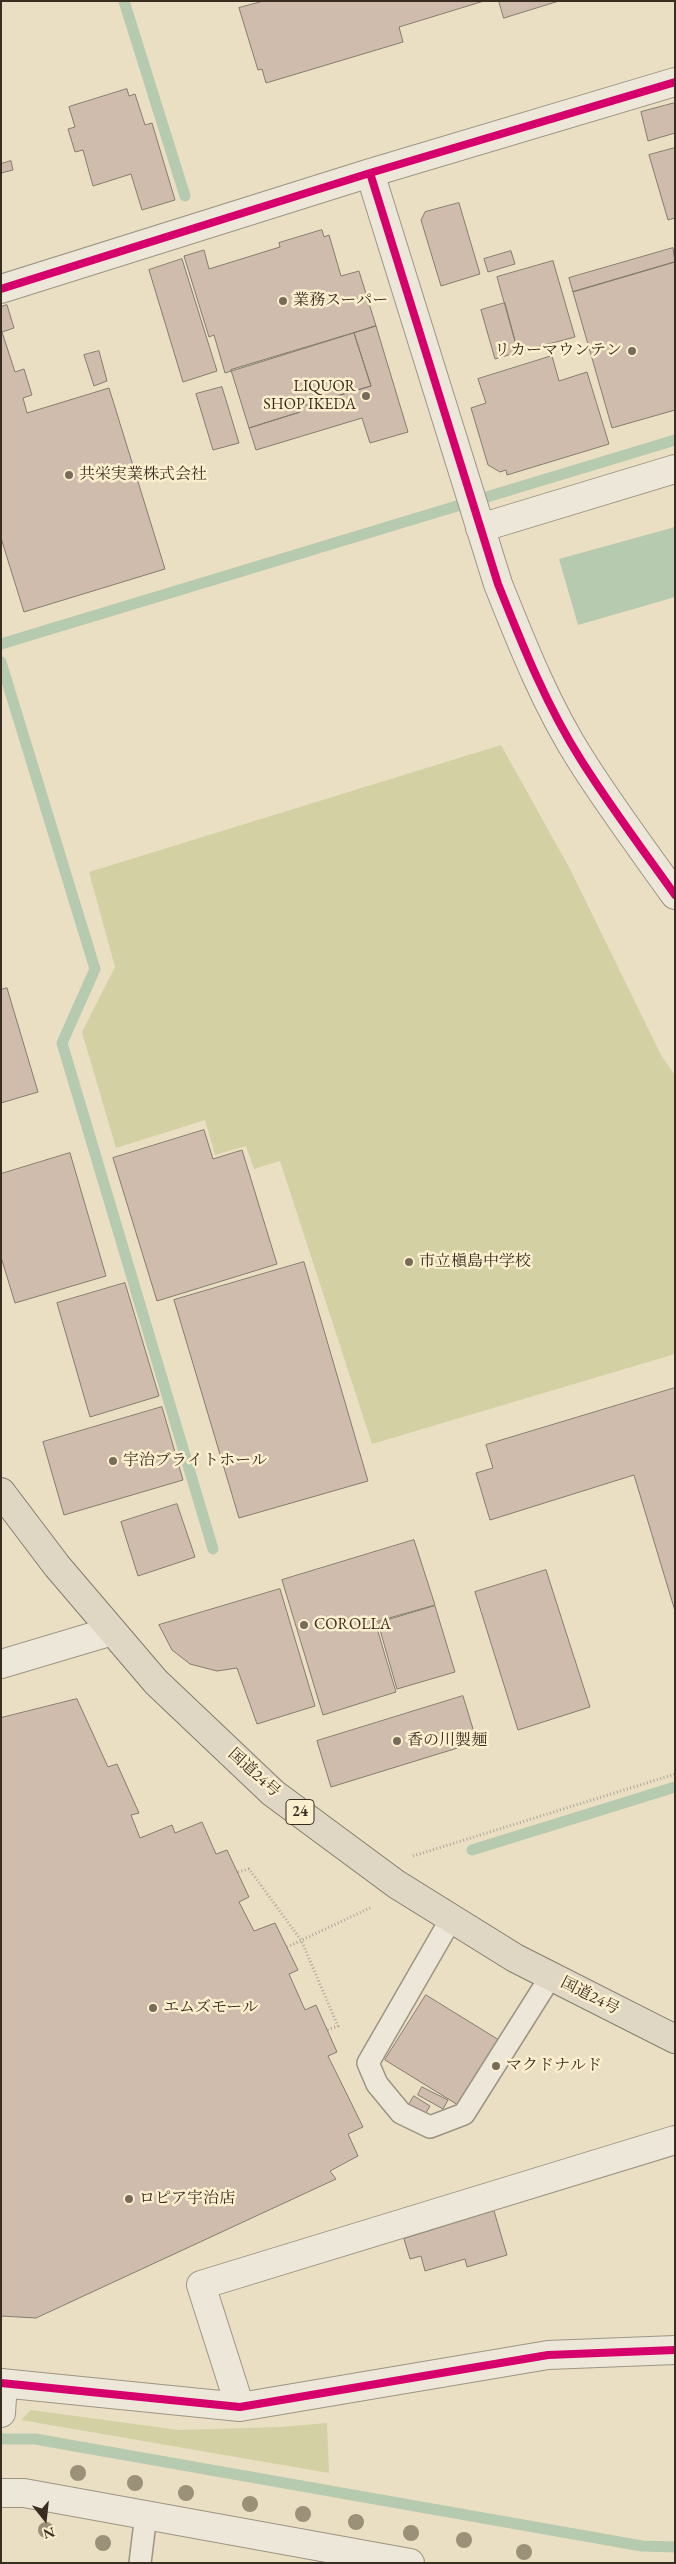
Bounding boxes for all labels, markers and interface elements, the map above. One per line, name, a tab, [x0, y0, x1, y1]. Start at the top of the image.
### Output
place label: 業務スーパー	[293, 291, 388, 311]
marker: 業務スーパー	[277, 295, 289, 307]
place label: リカーマウンテン	[494, 341, 622, 361]
marker: リカーマウンテン	[626, 345, 638, 357]
place label: LIQUOR SHOP IKEDA	[263, 377, 356, 415]
marker: LIQUOR SHOP IKEDA	[360, 390, 372, 402]
place label: 共栄実業株式会社	[79, 465, 207, 485]
marker: 共栄実業株式会社	[63, 469, 75, 481]
place label: 市立槇島中学校	[419, 1252, 531, 1272]
marker: 市立槇島中学校	[403, 1256, 415, 1268]
place label: 宇治ブライトホール	[123, 1451, 267, 1471]
marker: 宇治ブライトホール	[107, 1455, 119, 1467]
place label: COROLLA	[314, 1615, 391, 1635]
marker: COROLLA	[298, 1619, 310, 1631]
place label: 香の川製麺	[407, 1731, 487, 1751]
marker: 香の川製麺	[391, 1735, 403, 1747]
street label: 国道24号	[224, 1745, 284, 1801]
road number: 24	[286, 1800, 314, 1824]
street label: 国道24号	[557, 1973, 623, 2019]
place label: エムズモール	[163, 1998, 258, 2018]
marker: エムズモール	[147, 2002, 159, 2014]
place label: マクドナルド	[506, 2056, 602, 2076]
marker: マクドナルド	[490, 2060, 502, 2072]
place label: ロピア宇治店	[139, 2189, 235, 2209]
marker: ロピア宇治店	[123, 2193, 135, 2205]
north arrow	[20, 2494, 70, 2544]
text: N	[41, 2523, 57, 2544]

